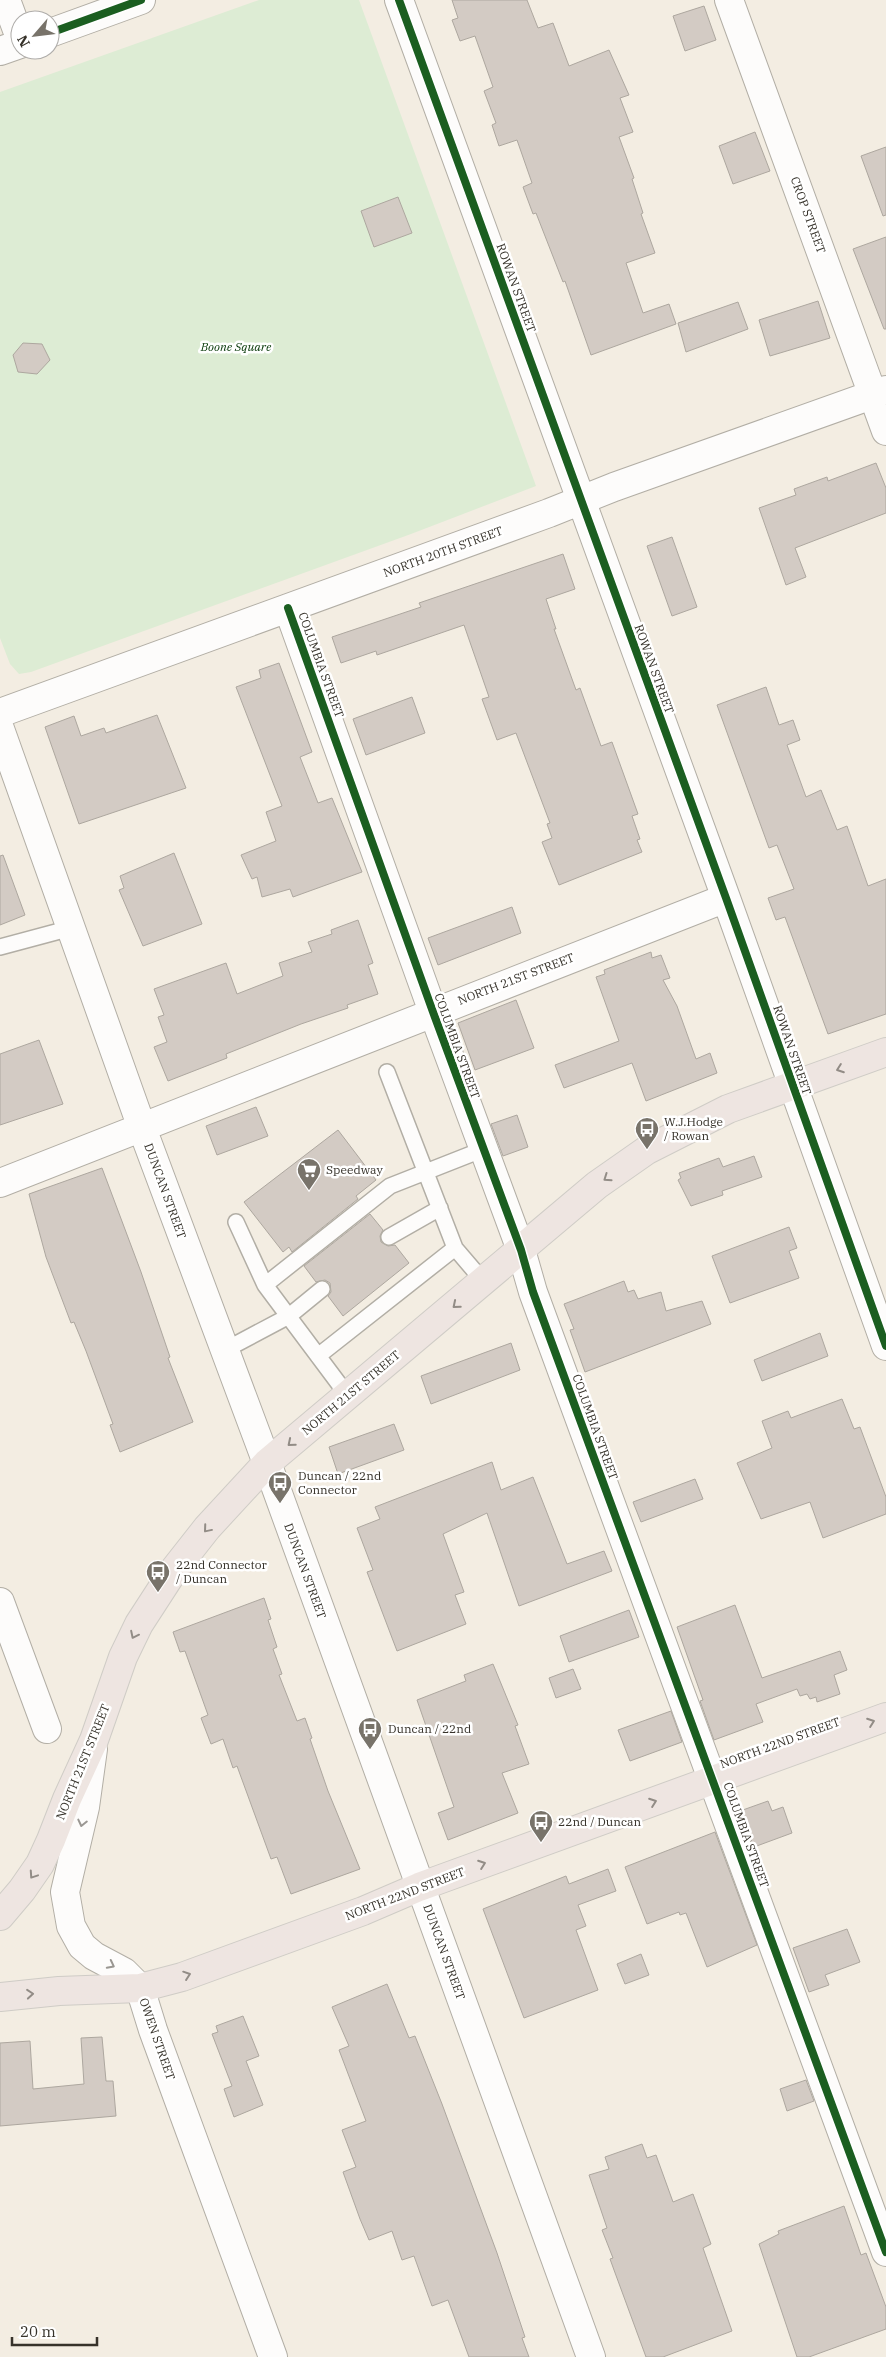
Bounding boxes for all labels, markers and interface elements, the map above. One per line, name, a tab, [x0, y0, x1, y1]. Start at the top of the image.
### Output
north arrow	[10, 10, 60, 60]
text: N	[13, 32, 34, 50]
street label: CROP STREET	[788, 174, 829, 255]
street label: ROWAN STREET	[493, 241, 540, 335]
park label: Boone Square	[200, 339, 272, 354]
street label: NORTH 20TH STREET	[381, 523, 505, 580]
street label: COLUMBIA STREET	[295, 610, 348, 720]
street label: ROWAN STREET	[631, 622, 678, 716]
street label: NORTH 21ST STREET	[455, 949, 576, 1008]
street label: COLUMBIA STREET	[431, 991, 484, 1101]
street label: ROWAN STREET	[770, 1003, 815, 1097]
one-way arrow	[836, 1063, 845, 1073]
place label: W.J.Hodge / Rowan	[664, 1114, 723, 1143]
bus stop icon: W.J.Hodge / Rowan	[634, 1116, 660, 1150]
street label: DUNCAN STREET	[141, 1141, 190, 1241]
supermarket icon: Speedway	[296, 1157, 322, 1191]
place label: Speedway	[326, 1162, 383, 1177]
one-way arrow	[603, 1172, 613, 1181]
one-way arrow	[452, 1299, 461, 1308]
street label: NORTH 21ST STREET	[298, 1347, 403, 1438]
street label: COLUMBIA STREET	[569, 1372, 622, 1482]
one-way arrow	[287, 1437, 296, 1446]
place label: Duncan / 22nd Connector	[298, 1468, 381, 1497]
bus stop icon: Duncan / 22nd Connector	[267, 1470, 293, 1504]
street label: DUNCAN STREET	[281, 1521, 330, 1621]
one-way arrow	[204, 1523, 213, 1532]
place label: 22nd Connector / Duncan	[176, 1557, 268, 1586]
bus stop icon: 22nd Connector / Duncan	[145, 1559, 171, 1593]
one-way arrow	[130, 1630, 140, 1639]
street label: NORTH 21ST STREET	[52, 1702, 113, 1822]
street label: NORTH 22ND STREET	[718, 1714, 842, 1771]
bus stop icon: Duncan / 22nd	[357, 1716, 383, 1750]
one-way arrow	[866, 1718, 875, 1728]
place label: Duncan / 22nd	[388, 1721, 471, 1736]
street label: COLUMBIA STREET	[720, 1780, 773, 1890]
one-way arrow	[648, 1798, 656, 1808]
bus stop icon: 22nd / Duncan	[528, 1809, 554, 1843]
place label: 22nd / Duncan	[558, 1814, 642, 1829]
one-way arrow	[77, 1819, 88, 1828]
one-way arrow	[477, 1860, 485, 1870]
street label: NORTH 22ND STREET	[343, 1864, 467, 1923]
one-way arrow	[29, 1869, 39, 1878]
street label: DUNCAN STREET	[420, 1902, 469, 2002]
one-way arrow	[105, 1959, 114, 1969]
one-way arrow	[182, 1971, 190, 1981]
one-way arrow	[26, 1989, 34, 2000]
street label: OWEN STREET	[136, 1996, 179, 2082]
scale bar	[12, 2314, 98, 2346]
text: 20 m	[20, 2322, 56, 2341]

